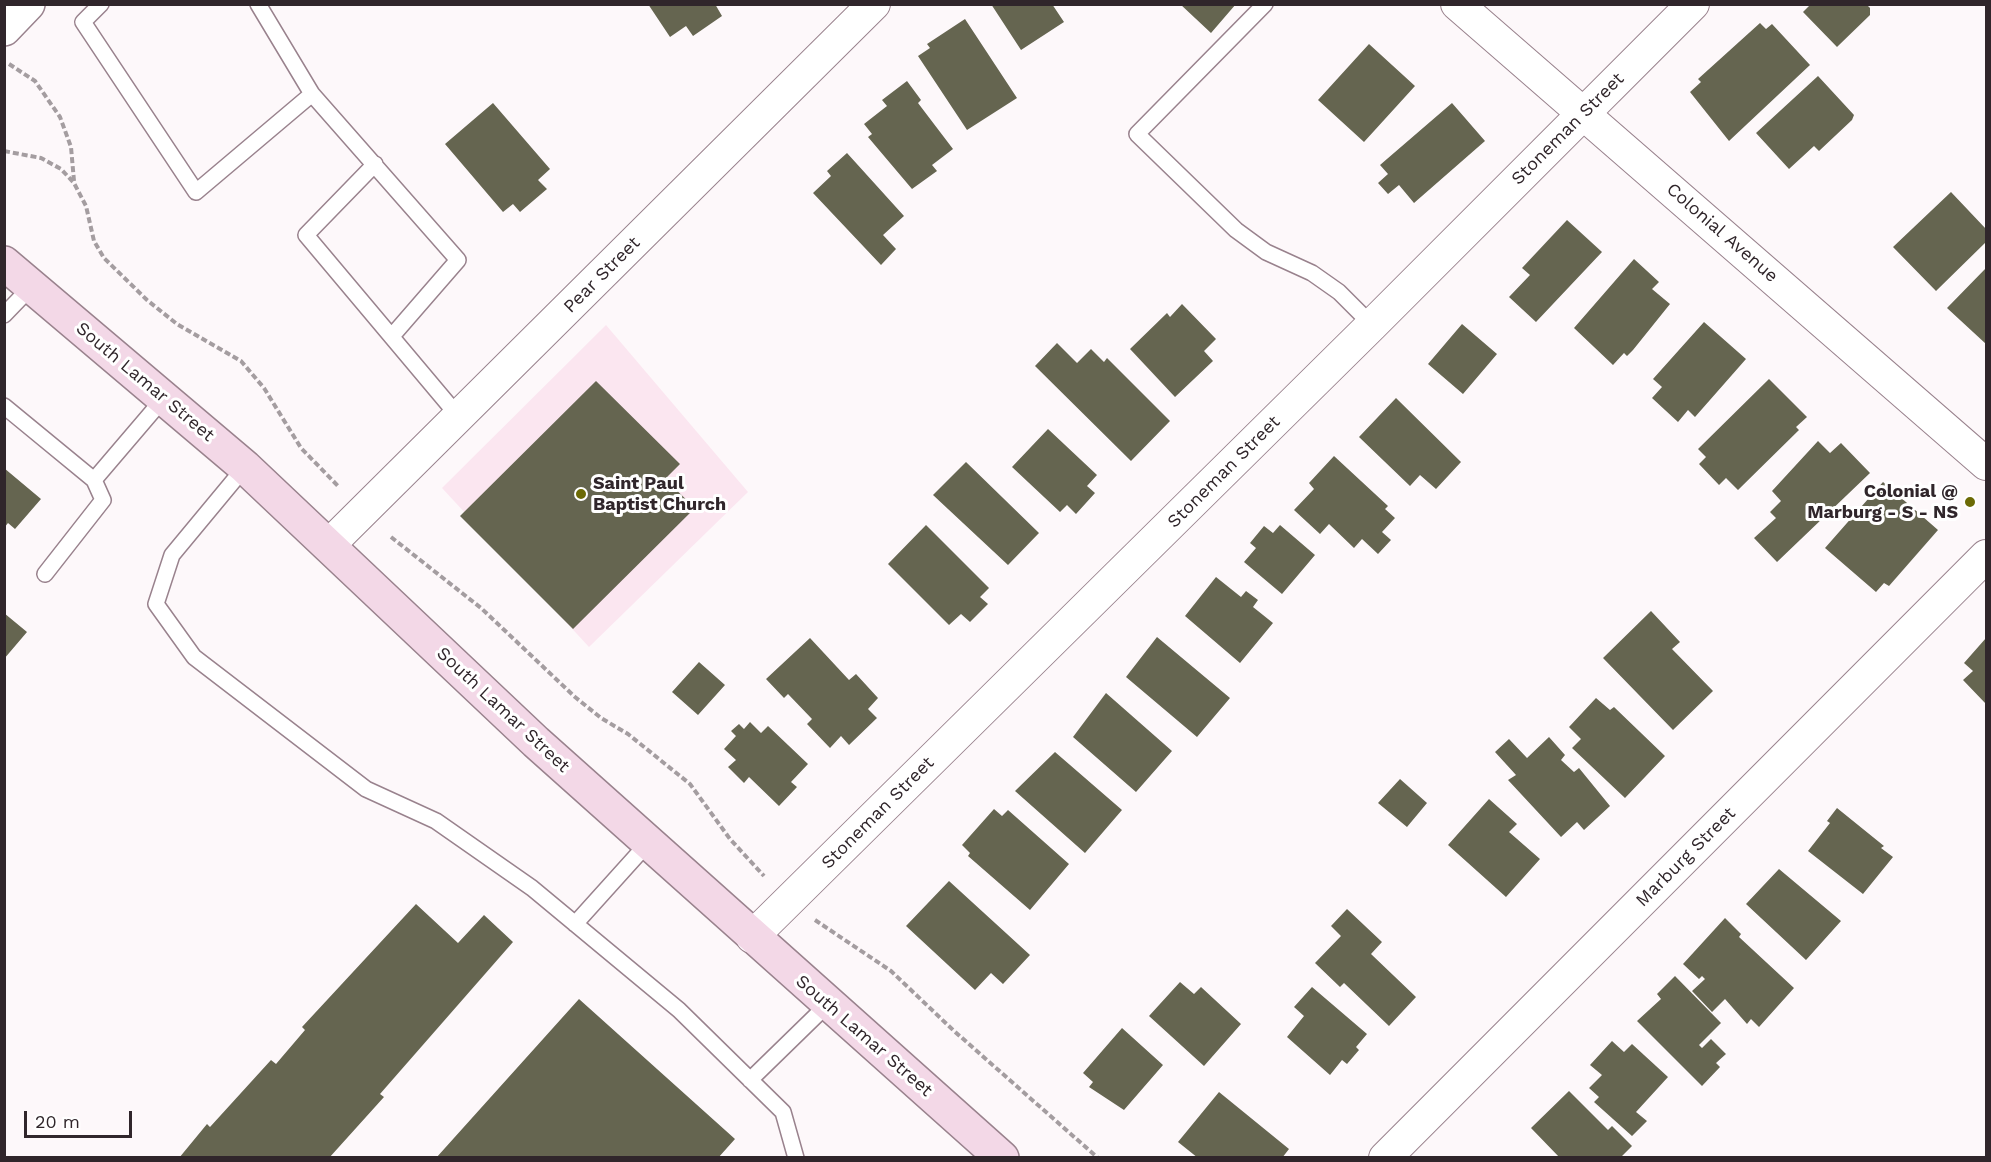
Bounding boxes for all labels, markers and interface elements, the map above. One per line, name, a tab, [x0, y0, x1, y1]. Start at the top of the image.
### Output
street label: Stoneman Street	[1507, 68, 1629, 190]
street label: Colonial Avenue	[1662, 179, 1782, 287]
street label: Pear Street	[559, 232, 645, 318]
street label: South Lamar Street	[71, 318, 219, 446]
street label: Stoneman Street	[1163, 411, 1285, 533]
place label: Saint Paul Baptist Church	[593, 473, 726, 516]
place label: Colonial @ Marburg - S - NS	[1807, 481, 1958, 524]
marker: Saint Paul Baptist Church	[574, 487, 588, 501]
marker: Colonial @ Marburg - S - NS	[1963, 495, 1977, 509]
street label: South Lamar Street	[432, 643, 574, 777]
street label: Stoneman Street	[817, 752, 939, 874]
street label: Marburg Street	[1632, 803, 1740, 911]
street label: South Lamar Street	[791, 971, 937, 1101]
scale bar	[27, 1099, 135, 1137]
text: 20 m	[35, 1111, 80, 1132]

